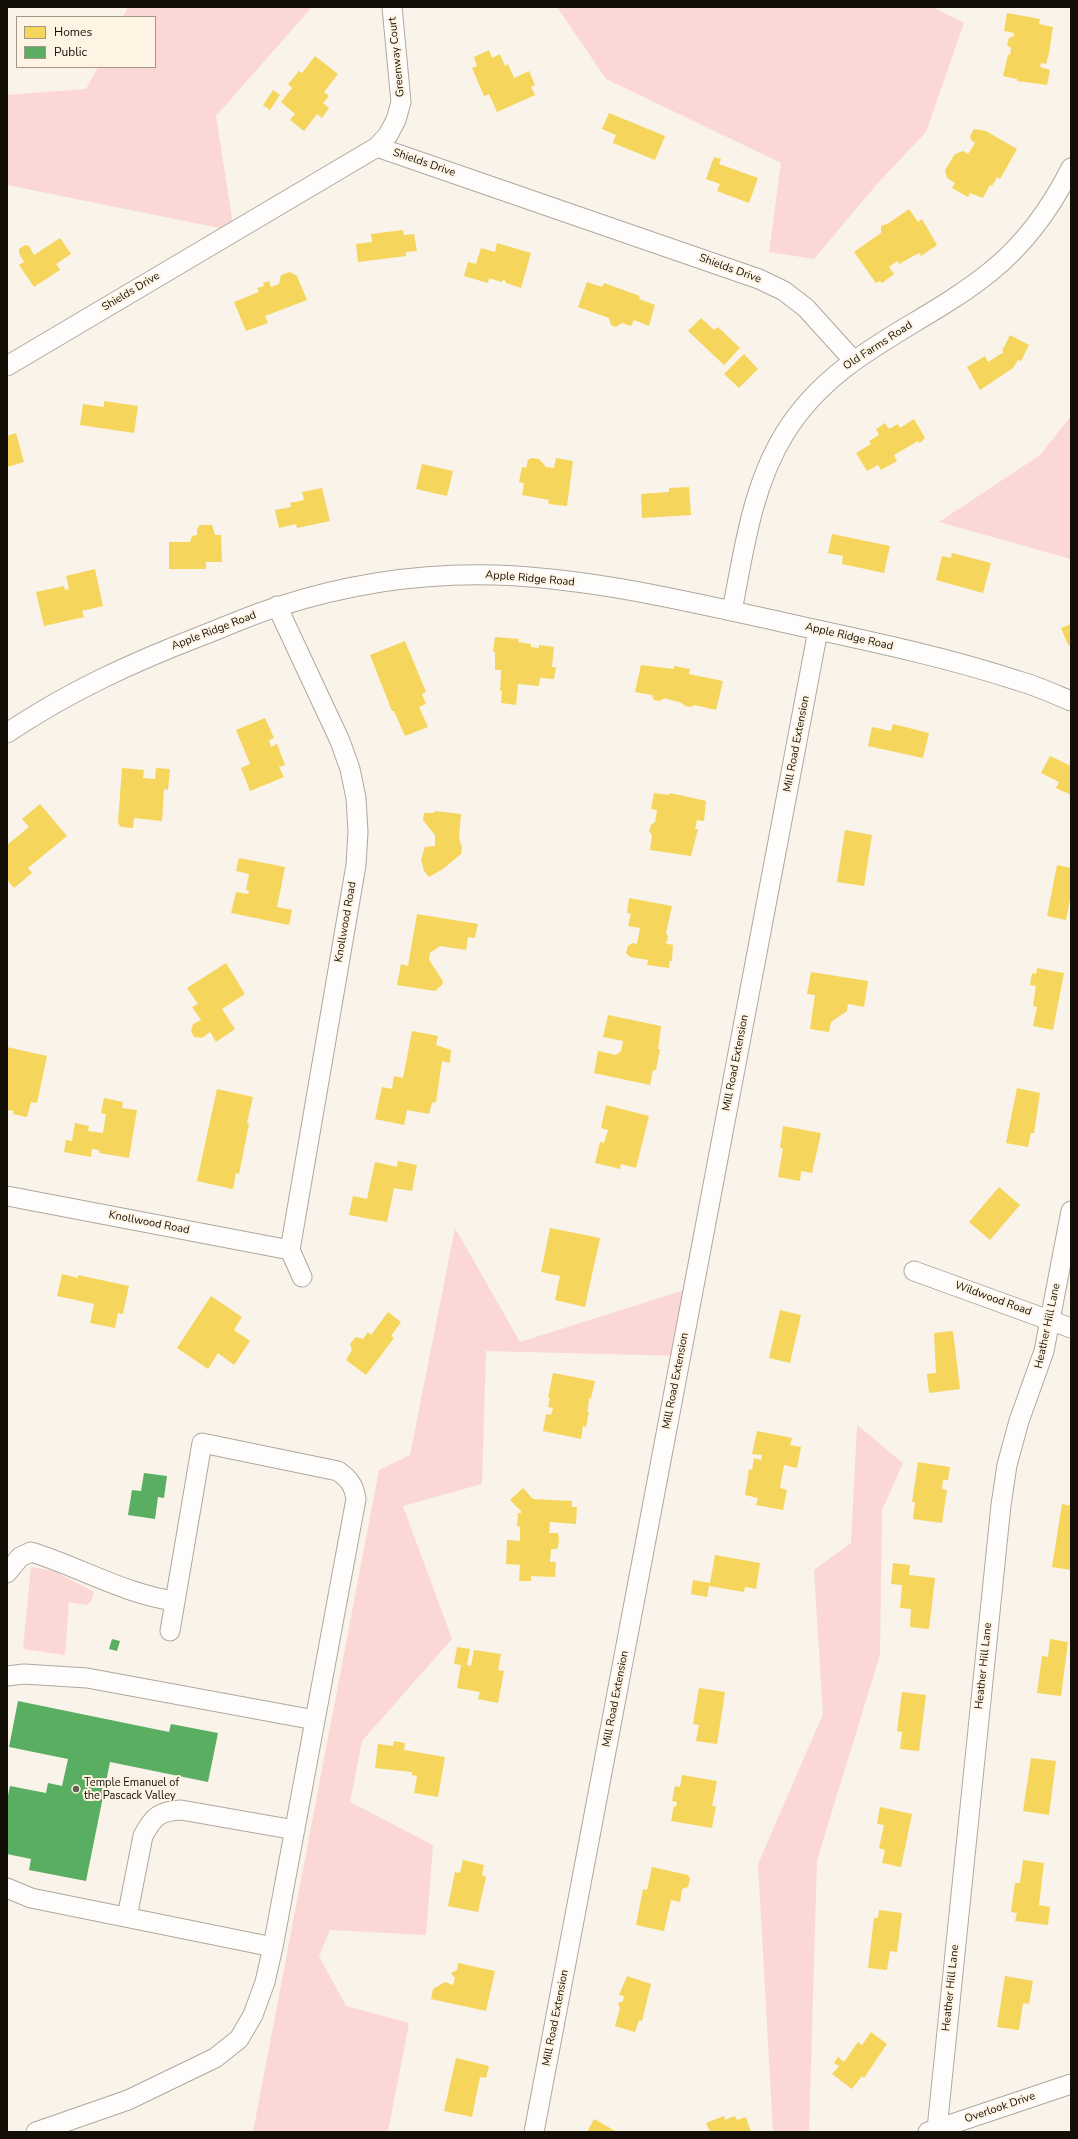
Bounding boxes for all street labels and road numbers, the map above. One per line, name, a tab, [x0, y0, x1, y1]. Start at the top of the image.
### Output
street label: Greenway Court	[386, 16, 408, 98]
street label: Shields Drive	[391, 146, 457, 180]
street label: Shields Drive	[697, 252, 763, 286]
street label: Shields Drive	[100, 270, 162, 314]
street label: Old Farms Road	[841, 319, 915, 373]
street label: Apple Ridge Road	[485, 569, 575, 589]
street label: Apple Ridge Road	[170, 609, 258, 653]
street label: Apple Ridge Road	[804, 620, 894, 654]
street label: Mill Road Extension	[781, 695, 813, 793]
street label: Knollwood Road	[332, 881, 360, 963]
street label: Mill Road Extension	[720, 1014, 752, 1112]
street label: Knollwood Road	[108, 1209, 190, 1237]
street label: Wildwood Road	[953, 1279, 1033, 1319]
street label: Heather Hill Lane	[1033, 1282, 1063, 1370]
street label: Mill Road Extension	[660, 1332, 692, 1430]
street label: Heather Hill Lane	[973, 1622, 995, 1710]
street label: Mill Road Extension	[600, 1650, 632, 1748]
street label: Heather Hill Lane	[940, 1944, 962, 2032]
street label: Mill Road Extension	[540, 1969, 572, 2067]
street label: Overlook Drive	[963, 2090, 1037, 2126]

